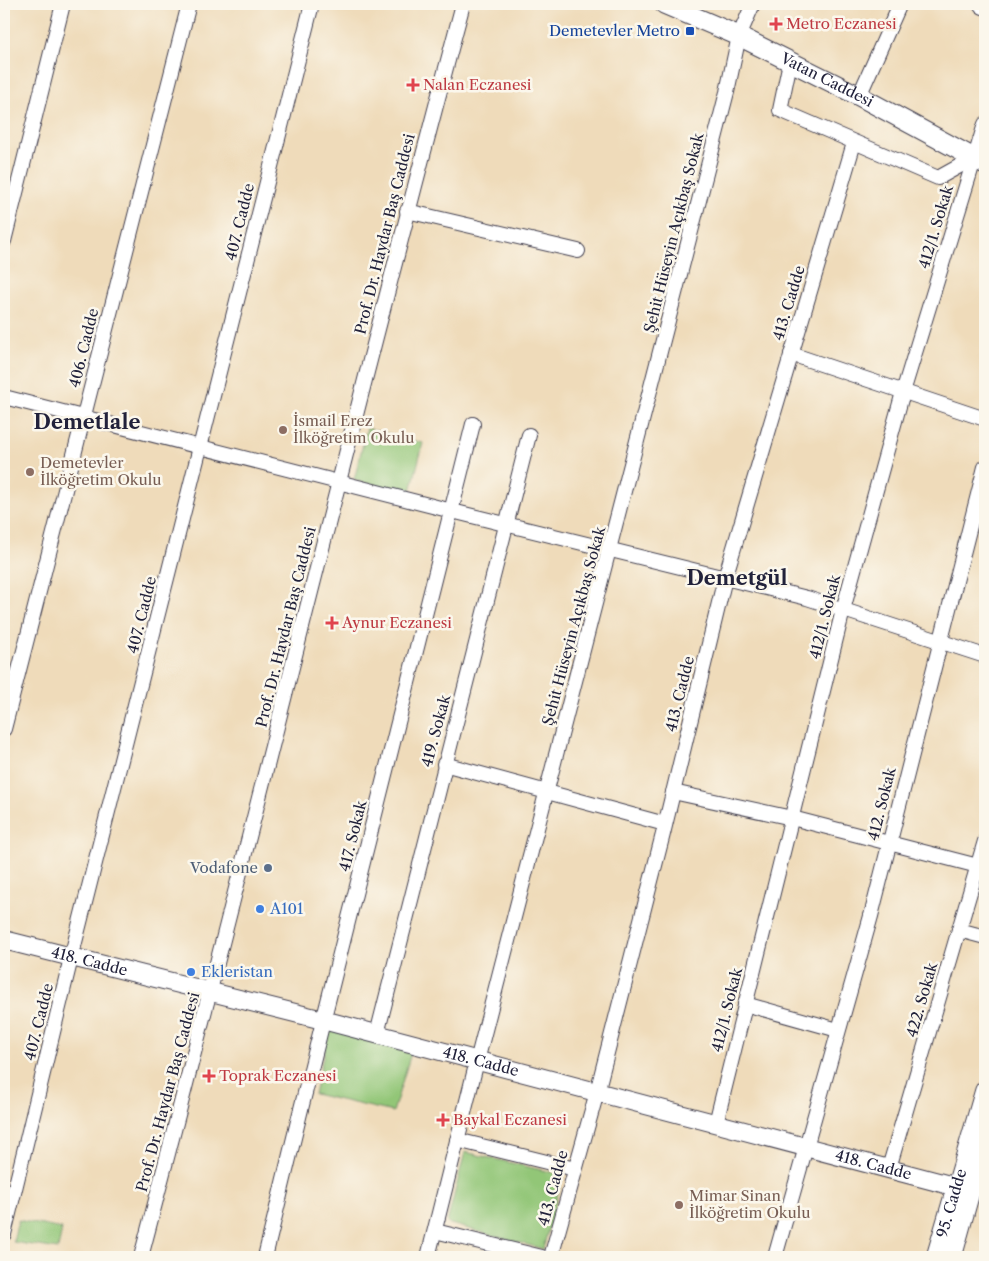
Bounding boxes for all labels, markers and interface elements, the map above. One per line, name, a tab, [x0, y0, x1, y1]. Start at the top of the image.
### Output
place label: Metro Eczanesi	[786, 14, 897, 33]
marker: Metro Eczanesi	[770, 18, 782, 30]
place label: Demetevler Metro	[549, 21, 680, 40]
marker: Demetevler Metro	[684, 25, 696, 37]
street label: Vatan Caddesi	[777, 48, 877, 111]
place label: Nalan Eczanesi	[423, 75, 532, 94]
marker: Nalan Eczanesi	[407, 79, 419, 91]
street label: Şehit Hüseyin Açıkbaş Sokak	[639, 130, 708, 335]
street label: Prof. Dr. Haydar Baş Caddesi	[350, 131, 419, 336]
street label: 407. Cadde	[221, 181, 258, 262]
street label: 412/1. Sokak	[914, 182, 958, 271]
street label: 413. Cadde	[768, 263, 809, 343]
street label: 406. Cadde	[64, 306, 103, 389]
district label: Demetlale	[34, 410, 140, 434]
place label: İsmail Erez İlköğretim Okulu	[293, 411, 414, 447]
marker: İsmail Erez İlköğretim Okulu	[277, 424, 289, 436]
place label: Demetevler İlköğretim Okulu	[40, 453, 161, 489]
marker: Demetevler İlköğretim Okulu	[24, 466, 36, 478]
street label: Şehit Hüseyin Açıkbaş Sokak	[538, 523, 610, 728]
street label: Prof. Dr. Haydar Baş Caddesi	[251, 524, 320, 729]
district label: Demetgül	[686, 566, 788, 590]
street label: 412/1. Sokak	[805, 571, 845, 661]
street label: 407. Cadde	[123, 574, 160, 655]
place label: Aynur Eczanesi	[341, 613, 452, 632]
marker: Aynur Eczanesi	[326, 617, 338, 629]
street label: 413. Cadde	[661, 654, 698, 734]
street label: 419. Sokak	[417, 691, 455, 769]
street label: 412. Sokak	[863, 764, 900, 842]
street label: 417. Sokak	[335, 797, 371, 873]
place label: Vodafone	[189, 858, 258, 877]
marker: Vodafone	[262, 862, 274, 874]
place label: A101	[269, 899, 304, 918]
marker: A101	[254, 903, 266, 915]
street label: 418. Cadde	[49, 942, 130, 980]
street label: 422. Sokak	[902, 959, 942, 1039]
place label: Ekleristan	[201, 962, 273, 981]
street label: 412/1. Sokak	[707, 964, 747, 1054]
marker: Ekleristan	[185, 966, 197, 978]
street label: 407. Cadde	[20, 981, 57, 1062]
street label: Prof. Dr. Haydar Baş Caddesi	[132, 990, 203, 1194]
street label: 418. Cadde	[441, 1042, 521, 1080]
place label: Toprak Eczanesi	[219, 1066, 337, 1085]
marker: Toprak Eczanesi	[203, 1070, 215, 1082]
place label: Baykal Eczanesi	[453, 1110, 567, 1129]
marker: Baykal Eczanesi	[437, 1114, 449, 1126]
street label: 418. Cadde	[833, 1145, 914, 1184]
street label: 413. Cadde	[533, 1148, 572, 1228]
street label: 95. Cadde	[932, 1166, 970, 1240]
place label: Mimar Sinan İlköğretim Okulu	[689, 1186, 810, 1222]
marker: Mimar Sinan İlköğretim Okulu	[673, 1199, 685, 1211]

